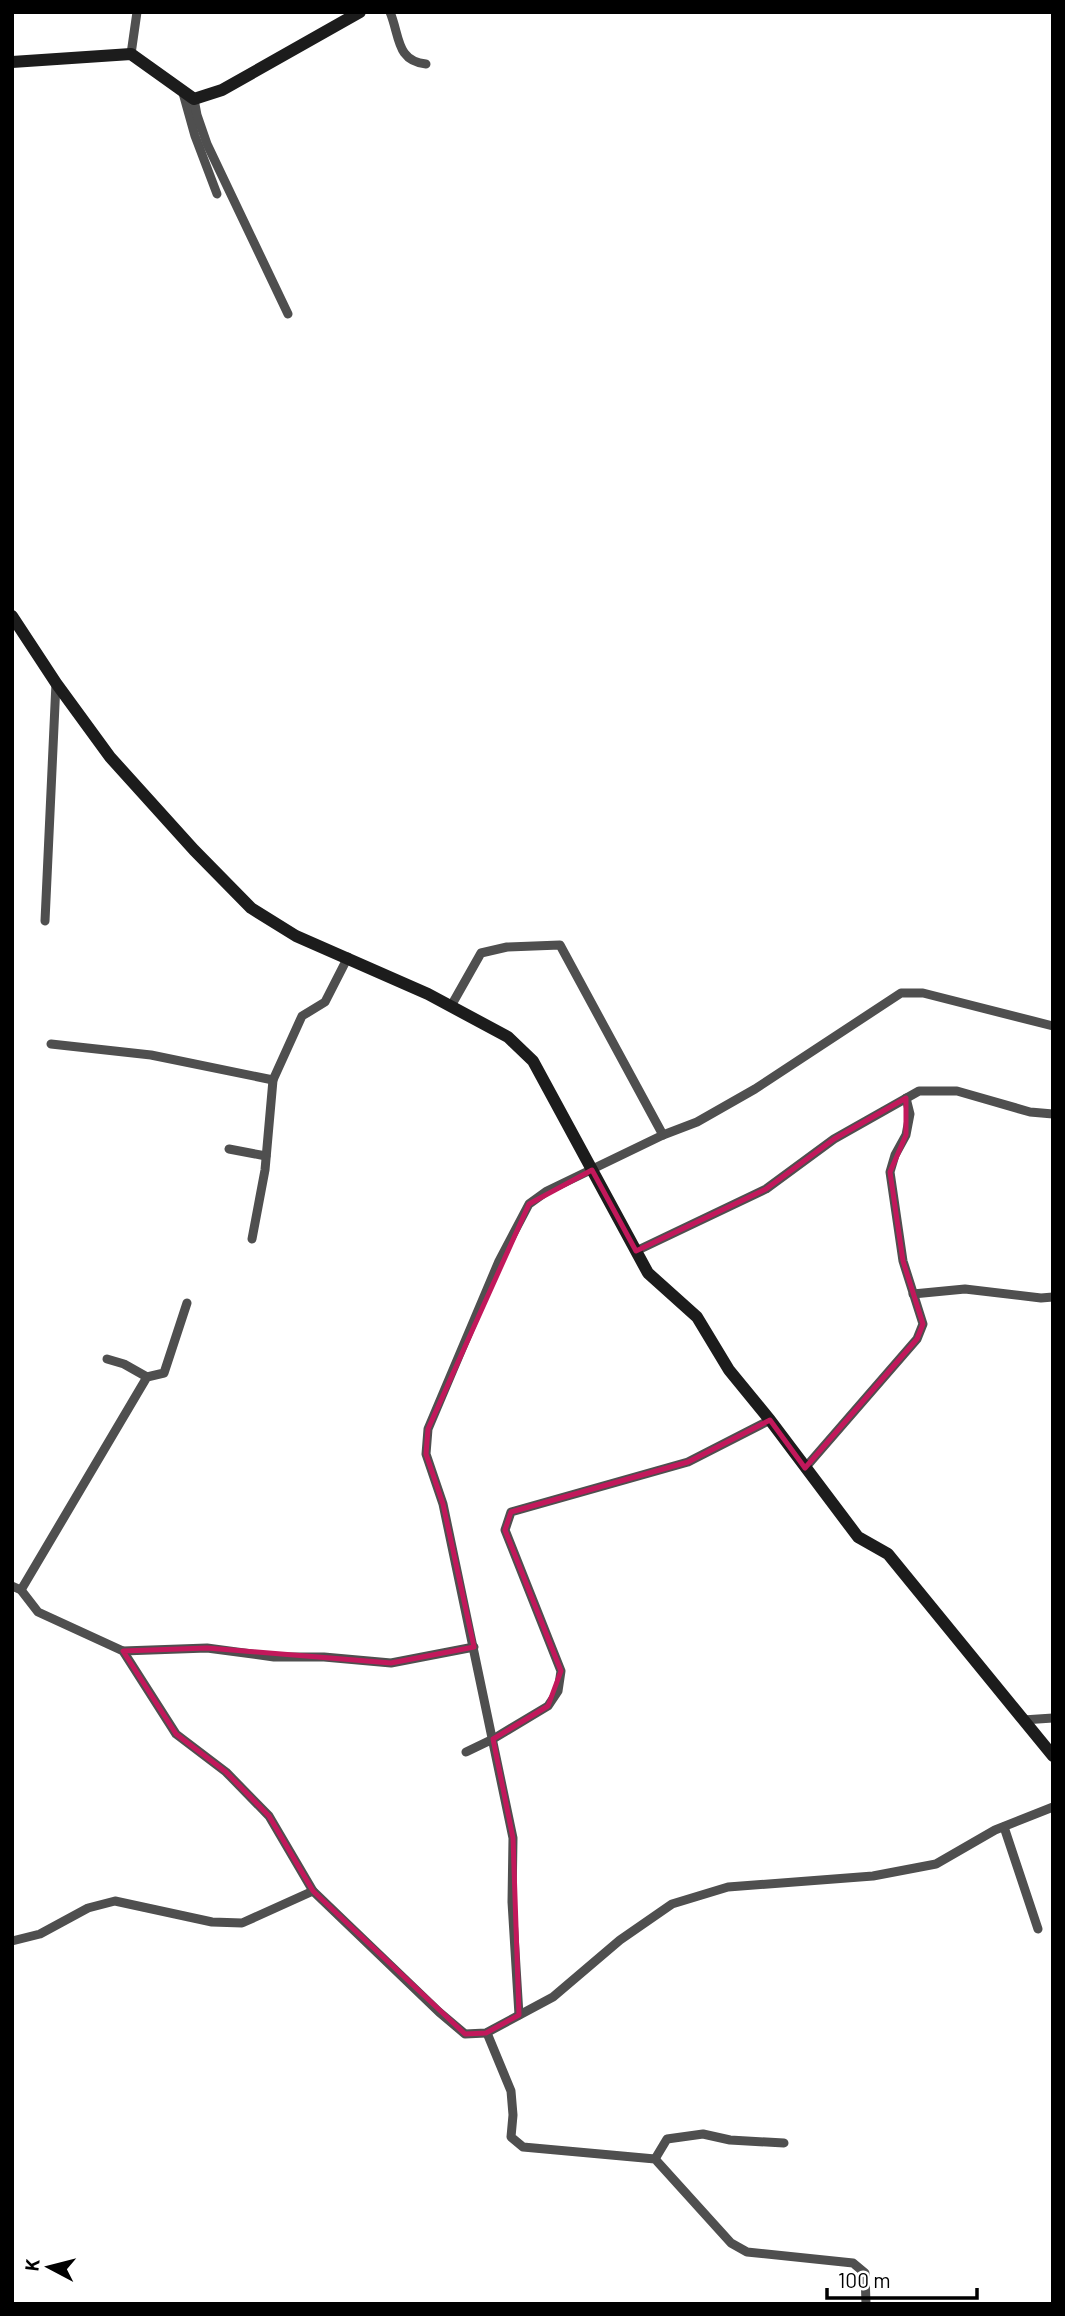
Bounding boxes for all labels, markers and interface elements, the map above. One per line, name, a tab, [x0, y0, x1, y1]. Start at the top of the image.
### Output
north arrow	[14, 2232, 84, 2302]
scale bar	[827, 2256, 978, 2300]
text: K	[19, 2257, 44, 2272]
text: 100 m	[838, 2267, 891, 2292]

